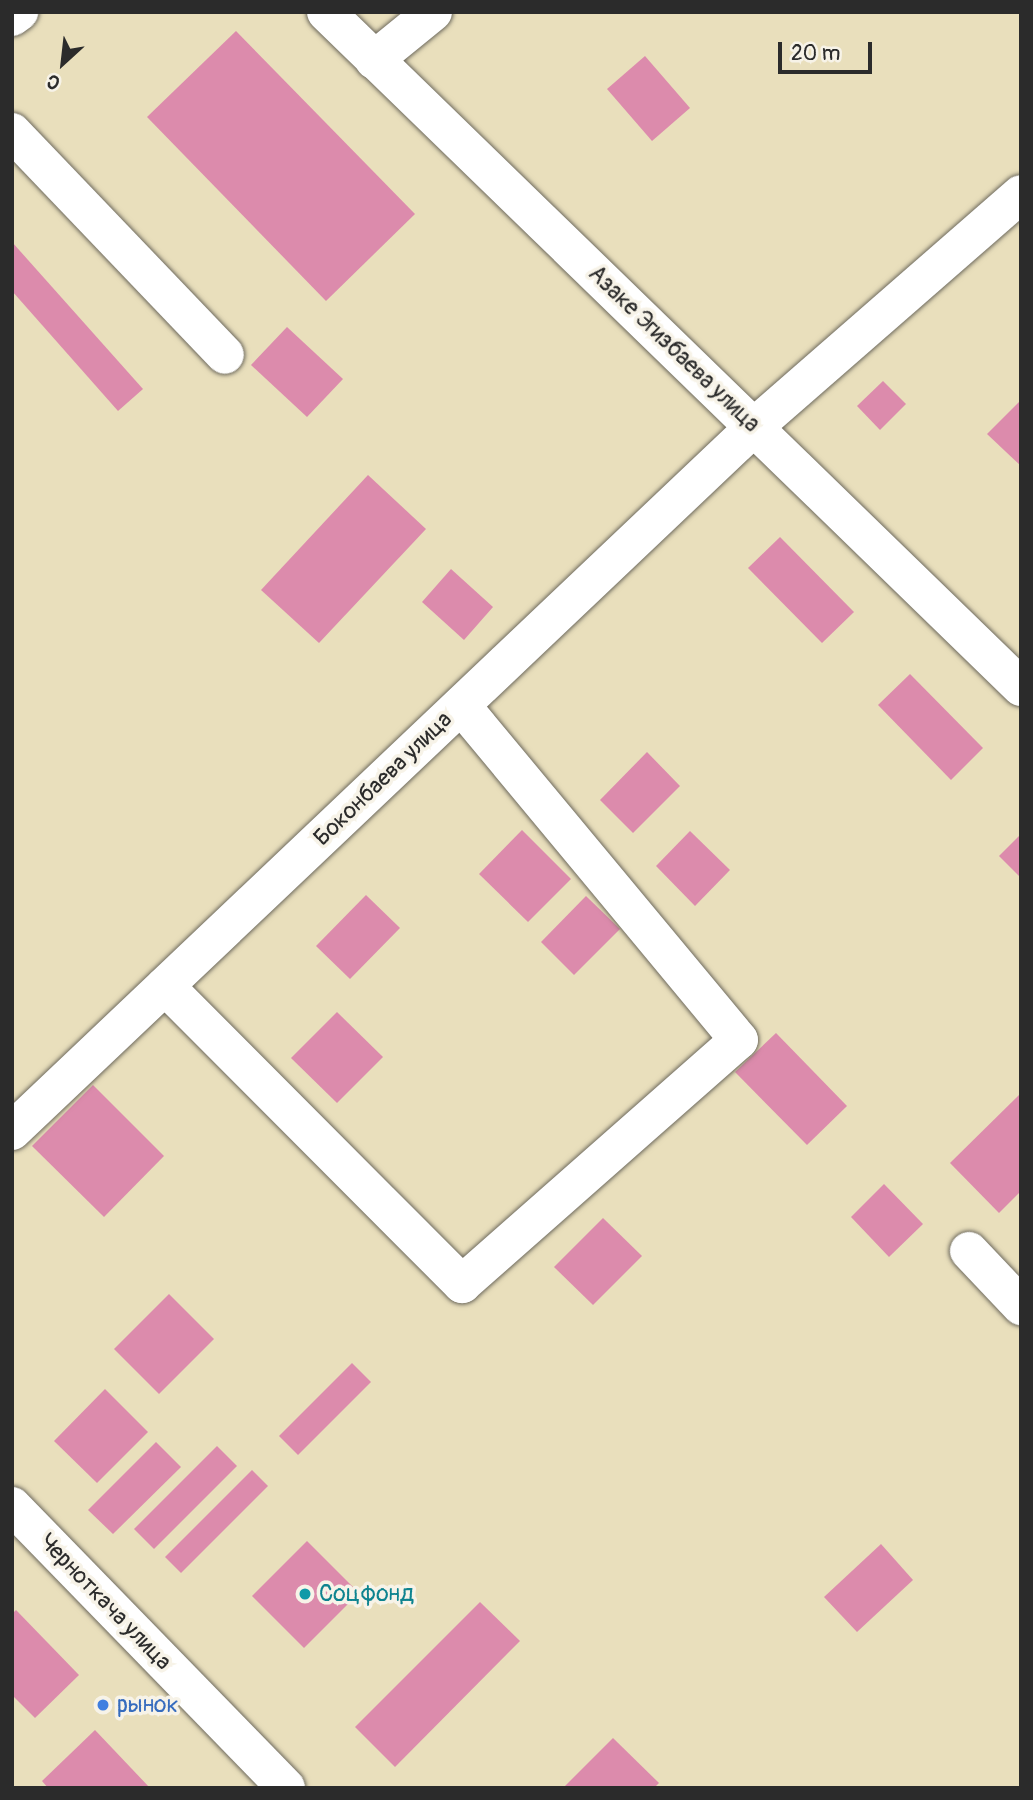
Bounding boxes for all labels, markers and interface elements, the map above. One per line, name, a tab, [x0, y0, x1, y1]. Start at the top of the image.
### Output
north arrow	[28, 28, 98, 98]
scale bar	[781, 28, 876, 72]
text: 20 m	[791, 40, 840, 67]
text: С	[43, 68, 64, 95]
street label: Азаке Эгизбаева улица	[583, 260, 765, 438]
street label: Боконбаева улица	[308, 706, 458, 852]
street label: Черноткача улица	[33, 1528, 177, 1676]
place label: Соцфонд	[319, 1580, 414, 1608]
marker: Соцфонд	[297, 1586, 313, 1602]
place label: рынок	[117, 1691, 178, 1719]
marker: рынок	[95, 1697, 111, 1713]

